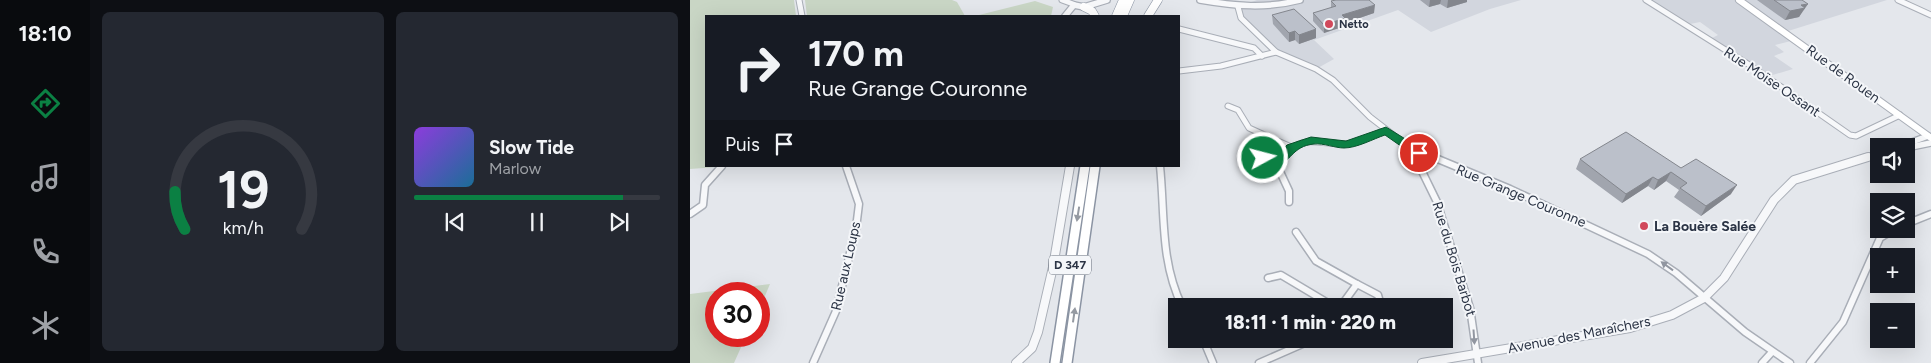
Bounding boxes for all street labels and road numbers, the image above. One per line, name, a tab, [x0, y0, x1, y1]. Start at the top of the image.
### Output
street label: Rue de Rouen	[1803, 42, 1883, 107]
street label: Rue Moïse Ossant	[1721, 43, 1823, 121]
street label: Rue Grange Couronne	[1453, 161, 1589, 231]
street label: Rue du Bois Barbot	[1428, 200, 1480, 318]
street label: Rue aux Loups	[828, 220, 864, 312]
road number: D 347	[1049, 256, 1091, 274]
street label: Avenue des Maraîchers	[1506, 313, 1652, 357]

